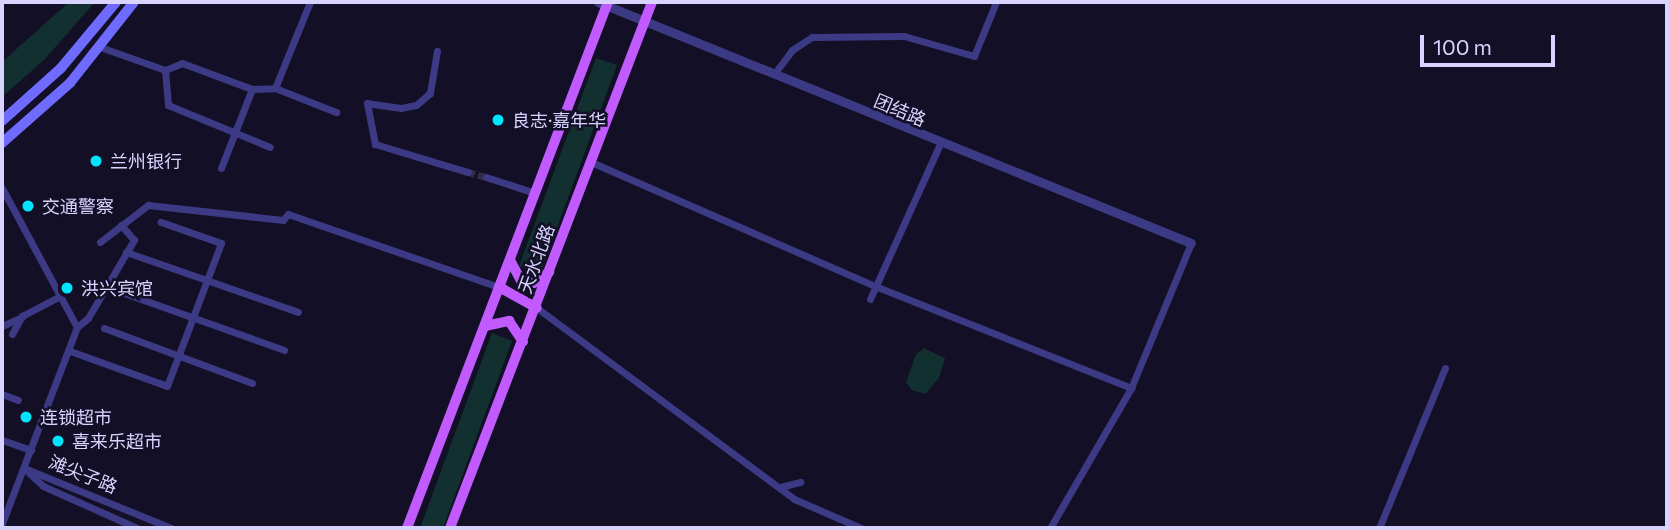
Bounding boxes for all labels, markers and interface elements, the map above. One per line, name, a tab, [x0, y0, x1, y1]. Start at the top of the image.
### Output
scale bar	[1424, 21, 1559, 65]
text: 100 m	[1433, 34, 1492, 59]
street label: 团结路	[871, 90, 929, 130]
place label: 良志·嘉年华	[512, 109, 606, 131]
marker: 良志·嘉年华	[490, 112, 506, 128]
place label: 兰州银行	[110, 150, 182, 172]
marker: 兰州银行	[88, 153, 104, 169]
place label: 交通警察	[42, 195, 114, 217]
marker: 交通警察	[20, 198, 36, 214]
street label: 天水北路	[514, 221, 558, 297]
place label: 洪兴宾馆	[81, 277, 153, 299]
marker: 洪兴宾馆	[59, 280, 75, 296]
place label: 连锁超市	[40, 406, 112, 428]
marker: 连锁超市	[18, 409, 34, 425]
place label: 喜来乐超市	[72, 430, 162, 452]
marker: 喜来乐超市	[50, 433, 66, 449]
street label: 滩尖子路	[46, 451, 120, 497]

